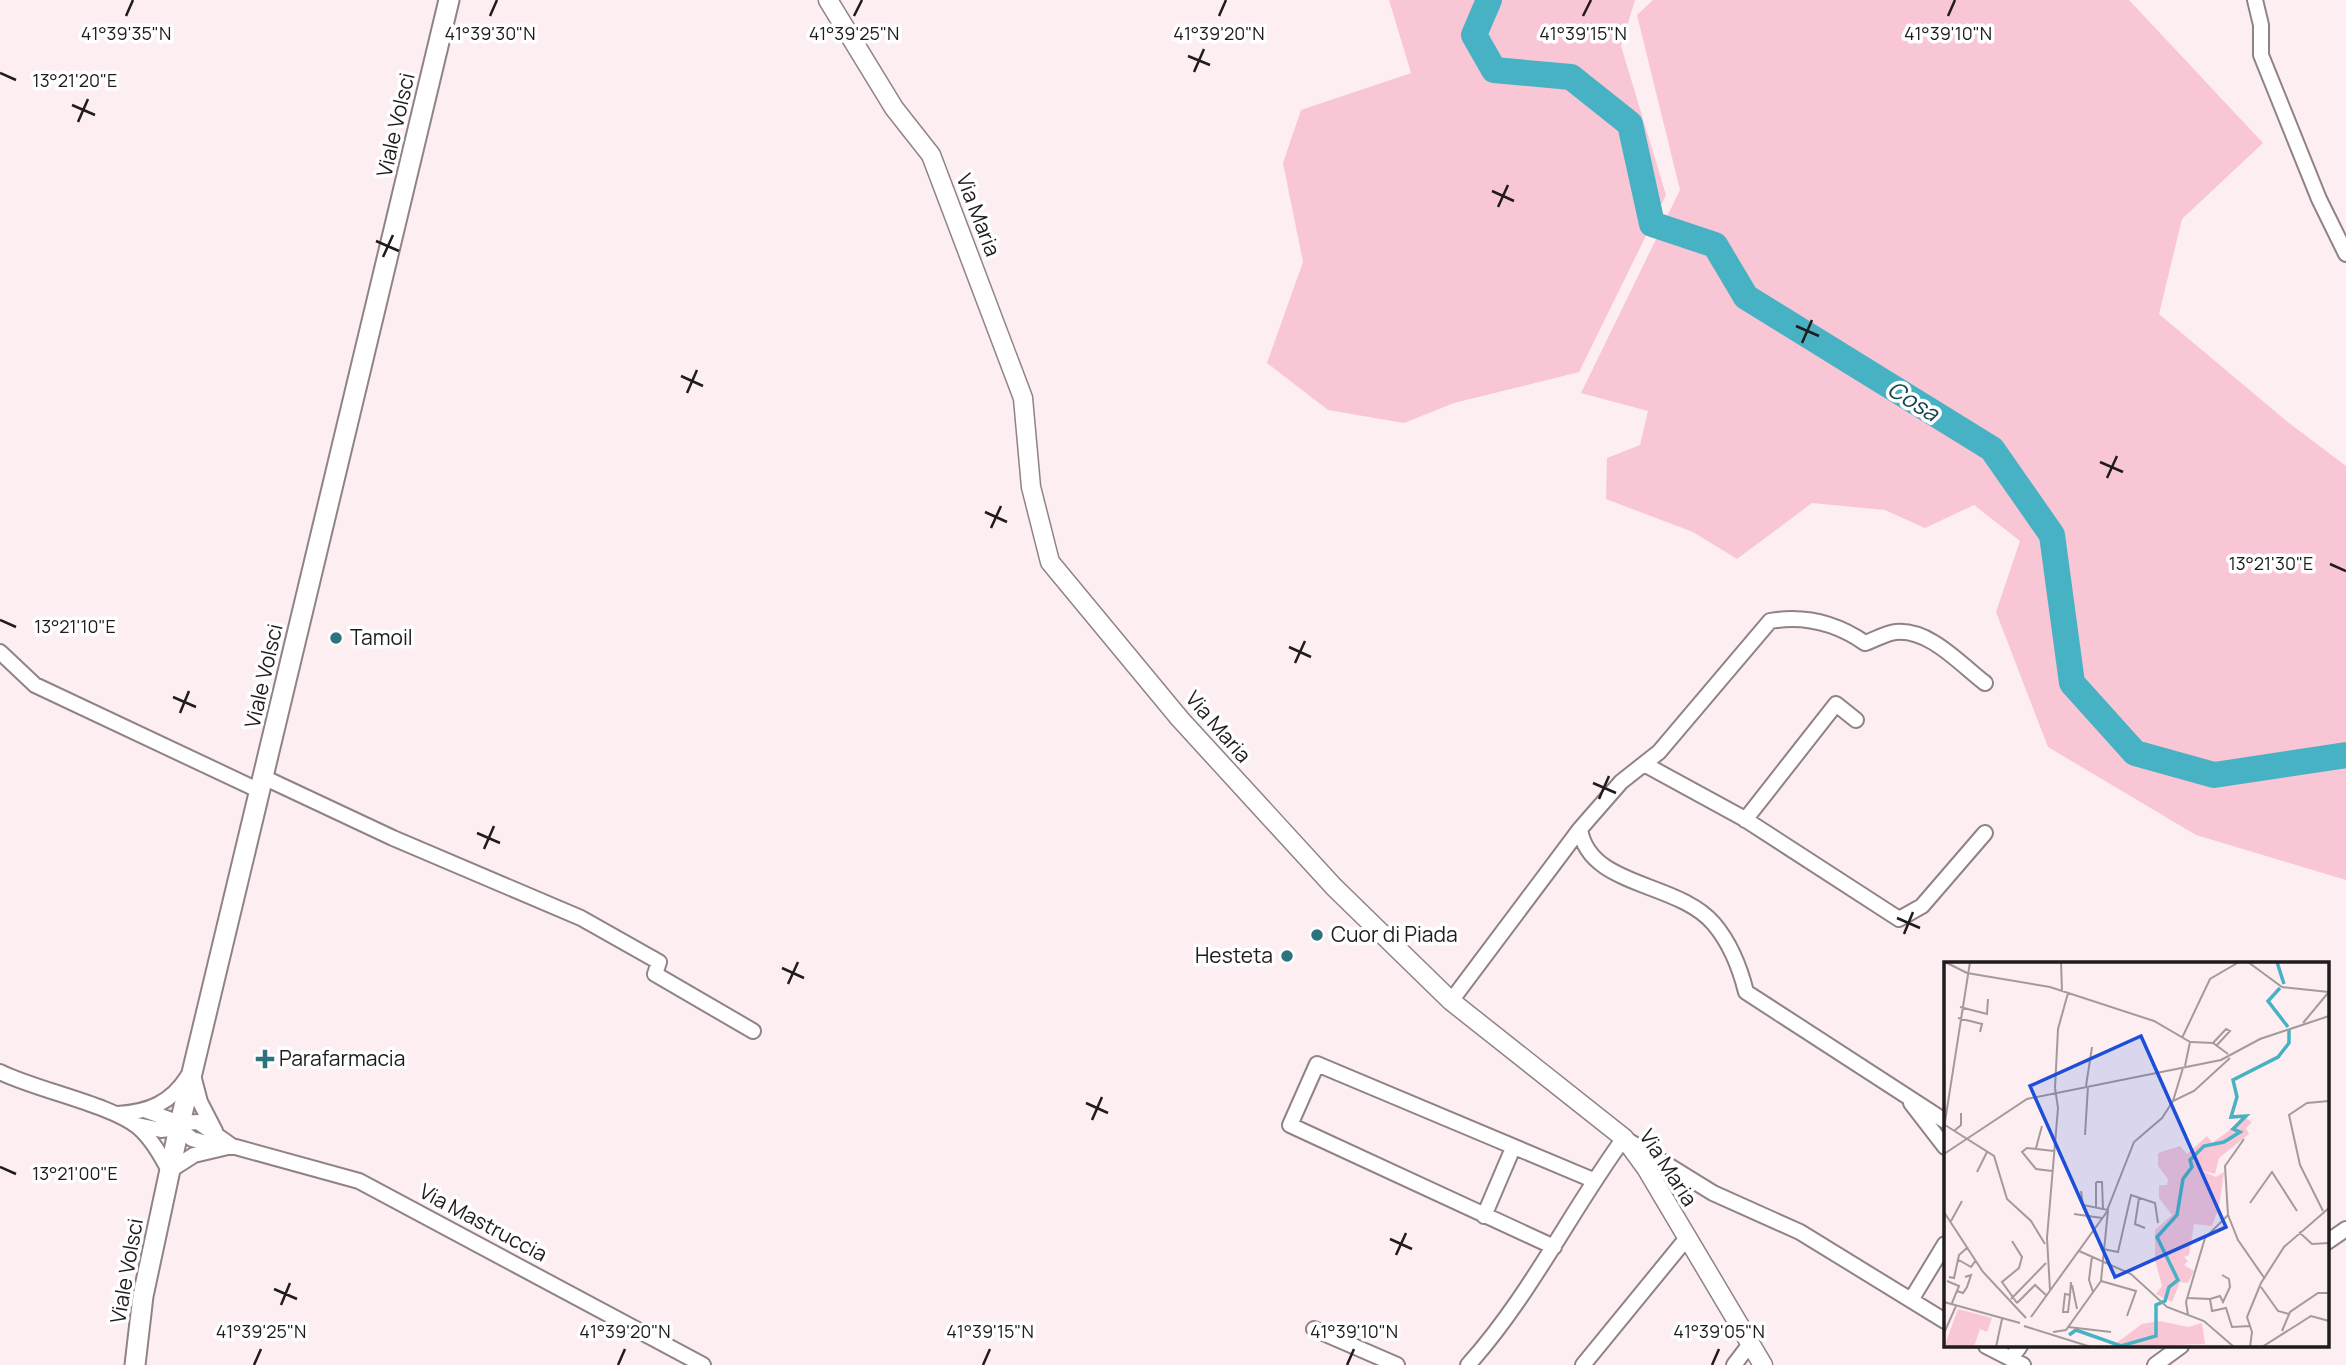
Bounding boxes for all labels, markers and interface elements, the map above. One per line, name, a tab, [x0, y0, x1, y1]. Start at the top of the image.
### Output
text: 41°39'35"N	[81, 21, 171, 45]
text: 41°39'30"N	[444, 21, 536, 45]
text: 41°39'25"N	[809, 21, 899, 45]
text: 41°39'20"N	[1173, 21, 1265, 45]
text: 41°39'15"N	[1539, 21, 1627, 45]
text: 41°39'10"N	[1904, 21, 1992, 45]
text: 13°21'20"E	[33, 68, 117, 92]
street label: Viale Volsci	[369, 70, 421, 180]
street label: Via Maria	[950, 169, 1008, 260]
water label: Cosa	[1882, 372, 1946, 429]
text: 13°21'30"E	[2229, 551, 2313, 575]
text: 13°21'10"E	[34, 614, 116, 638]
street label: Viale Volsci	[237, 621, 289, 731]
place label: Tamoil	[350, 623, 413, 651]
marker: Tamoil	[328, 630, 344, 646]
street label: Via Maria	[1180, 685, 1258, 768]
place label: Cuor di Piada	[1331, 920, 1458, 948]
marker: Cuor di Piada	[1309, 927, 1325, 943]
place label: Hesteta	[1195, 941, 1273, 969]
marker: Hesteta	[1279, 948, 1295, 964]
inset map	[1944, 962, 2328, 1348]
place label: Parafarmacia	[279, 1044, 405, 1072]
marker: Parafarmacia	[257, 1051, 273, 1067]
street label: Via Maria	[1634, 1124, 1704, 1211]
text: 13°21'00"E	[32, 1161, 118, 1185]
street label: Via Mastruccia	[415, 1177, 552, 1268]
street label: Viale Volsci	[103, 1216, 149, 1326]
text: 41°39'25"N	[216, 1319, 306, 1343]
text: 41°39'20"N	[579, 1319, 671, 1343]
text: 41°39'15"N	[946, 1319, 1034, 1343]
text: 41°39'10"N	[1310, 1319, 1398, 1343]
text: 41°39'05"N	[1673, 1319, 1765, 1343]

